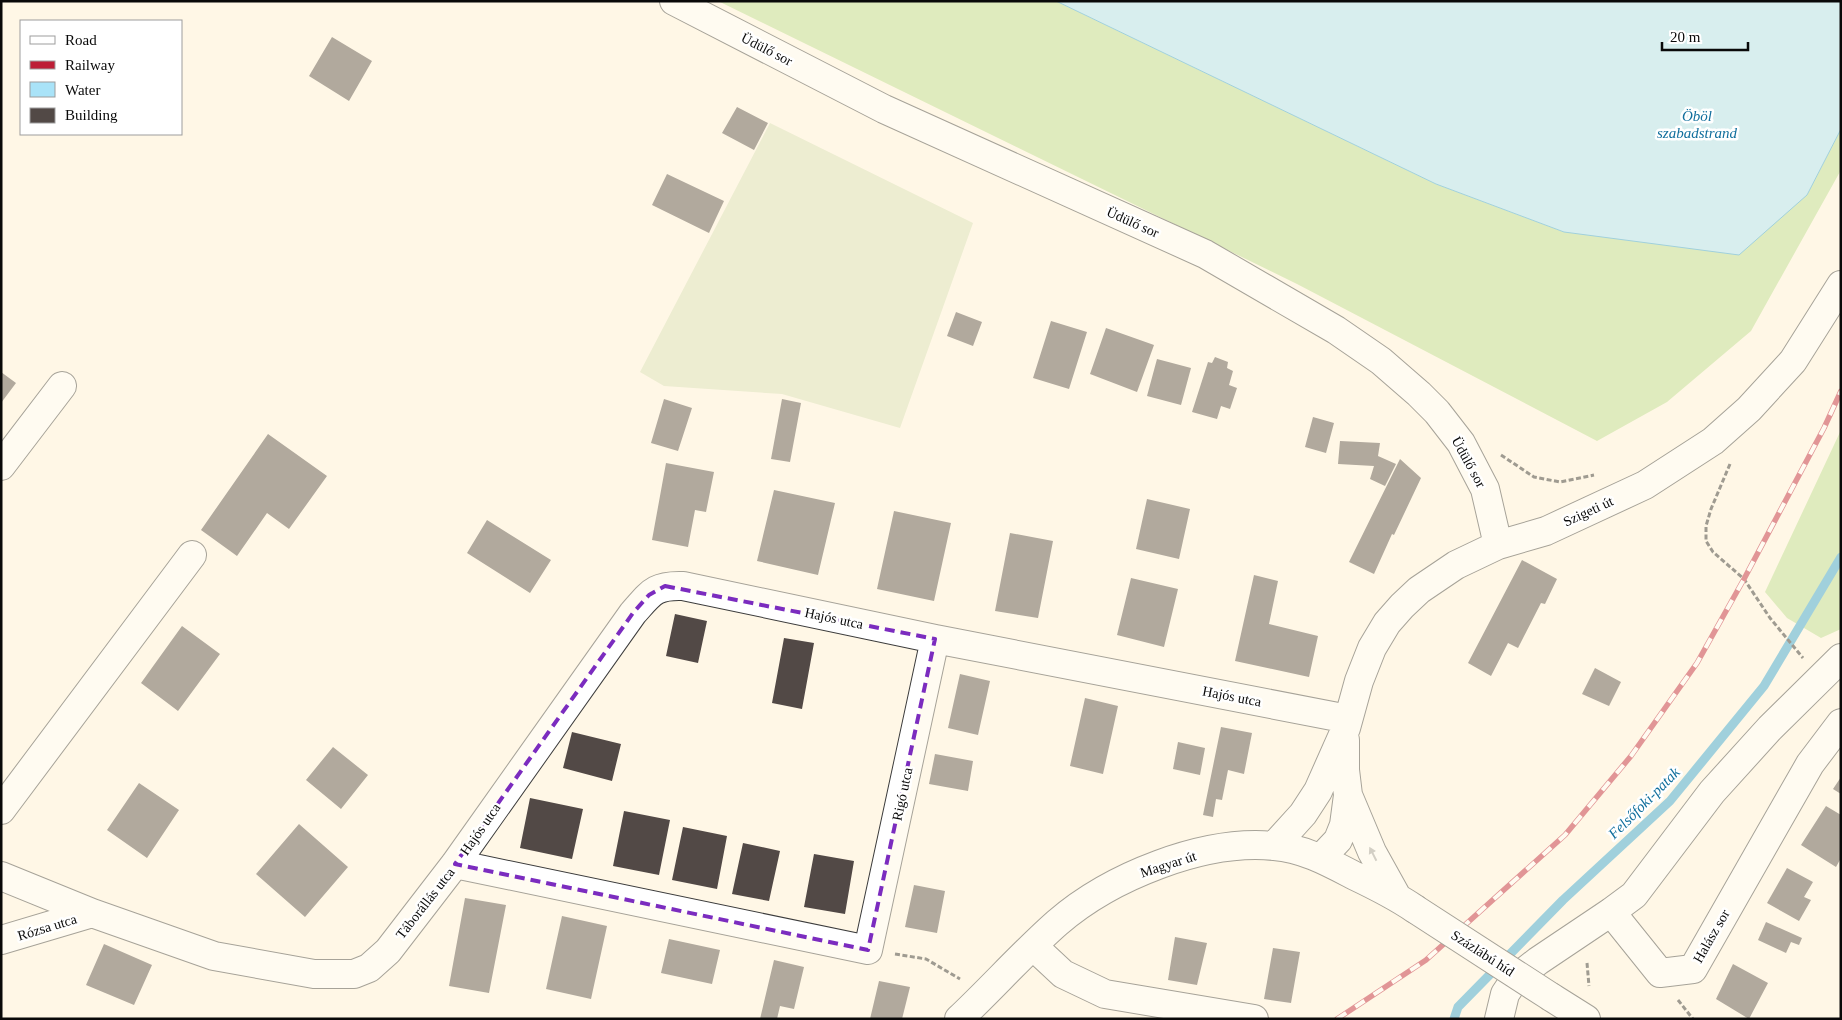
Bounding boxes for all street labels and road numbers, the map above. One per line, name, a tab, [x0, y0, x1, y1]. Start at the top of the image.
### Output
street label: Üdülő sor	[739, 29, 796, 69]
street label: Üdülő sor	[1104, 203, 1162, 241]
street label: Üdülő sor	[1449, 434, 1490, 490]
street label: Szigeti út	[1561, 493, 1616, 530]
street label: Hajós utca	[803, 605, 865, 632]
street label: Hajós utca	[1201, 683, 1263, 710]
street label: Rigó utca	[890, 765, 916, 822]
street label: Hajós utca	[457, 800, 504, 858]
street label: Magyar út	[1138, 848, 1198, 881]
street label: Táborállás utca	[393, 864, 458, 942]
street label: Halász sor	[1690, 907, 1733, 965]
street label: Rózsa utca	[16, 911, 79, 944]
street label: Százlábú híd	[1448, 928, 1517, 979]

